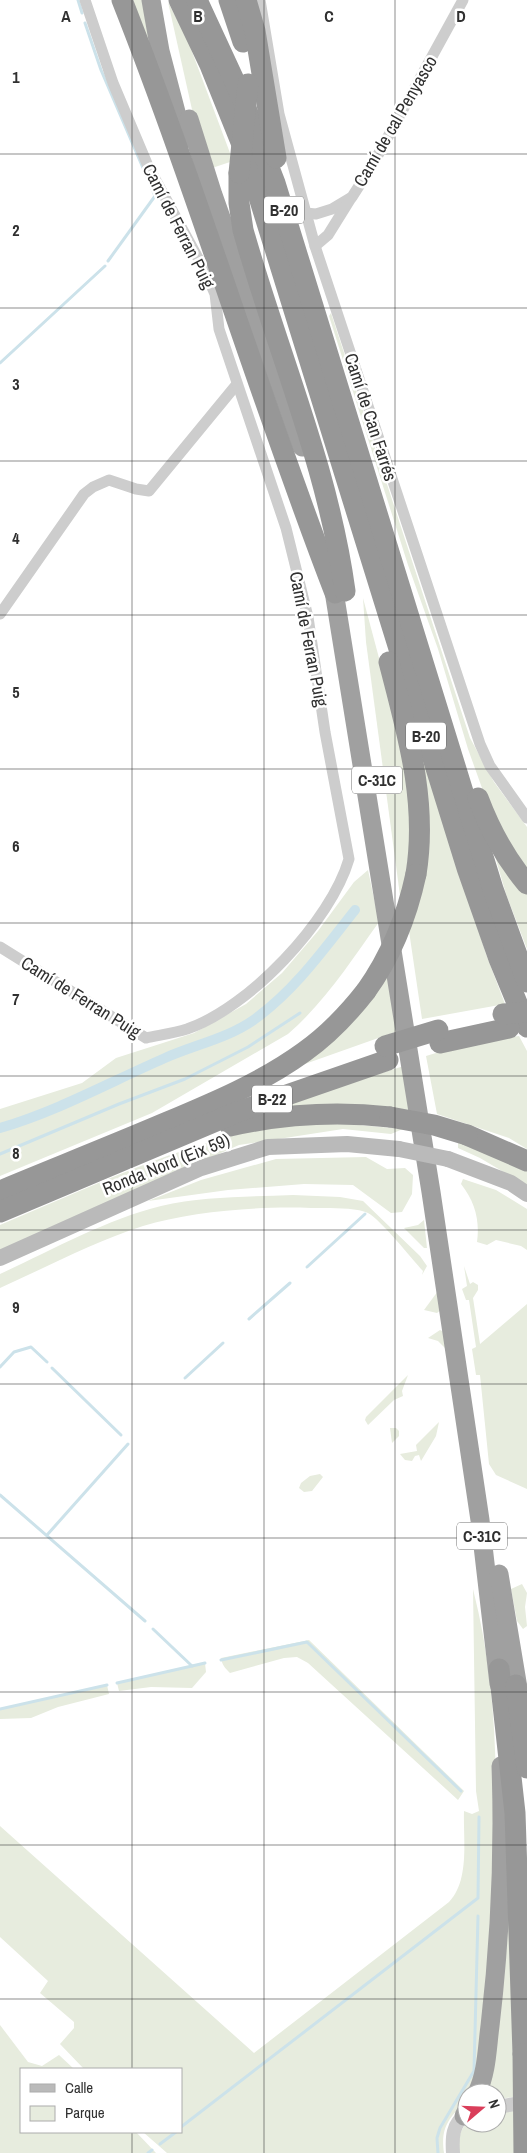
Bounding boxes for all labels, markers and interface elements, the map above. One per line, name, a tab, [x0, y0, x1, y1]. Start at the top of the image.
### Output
text: A	[61, 5, 71, 27]
text: B	[193, 5, 203, 27]
text: C	[324, 5, 334, 27]
text: D	[456, 5, 466, 27]
street label: Camí de cal Penyasco	[347, 51, 443, 191]
text: 1	[12, 66, 20, 88]
street label: Camí de Ferran Puig	[137, 159, 222, 293]
road number: B-20	[264, 196, 304, 224]
text: 2	[12, 219, 20, 241]
street label: Camí de Can Farrés	[339, 350, 403, 484]
text: 3	[12, 373, 20, 395]
text: 4	[12, 527, 20, 549]
street label: Camí de Ferran Puig	[284, 569, 335, 709]
text: 5	[12, 681, 20, 703]
road number: B-20	[406, 722, 446, 749]
road number: C-31C	[352, 766, 402, 794]
text: 6	[12, 835, 20, 857]
street label: Camí de Ferran Puig	[16, 950, 146, 1044]
text: 7	[12, 988, 20, 1010]
road number: B-22	[252, 1086, 292, 1112]
street label: Ronda Nord (Eix 59)	[99, 1127, 234, 1201]
text: 8	[12, 1142, 20, 1164]
text: 9	[12, 1296, 20, 1318]
road number: C-31C	[457, 1522, 507, 1550]
legend	[20, 2068, 182, 2133]
text: Calle	[65, 2077, 93, 2098]
north arrow	[457, 2083, 507, 2133]
text: N	[484, 2097, 504, 2111]
text: Parque	[65, 2102, 105, 2123]

